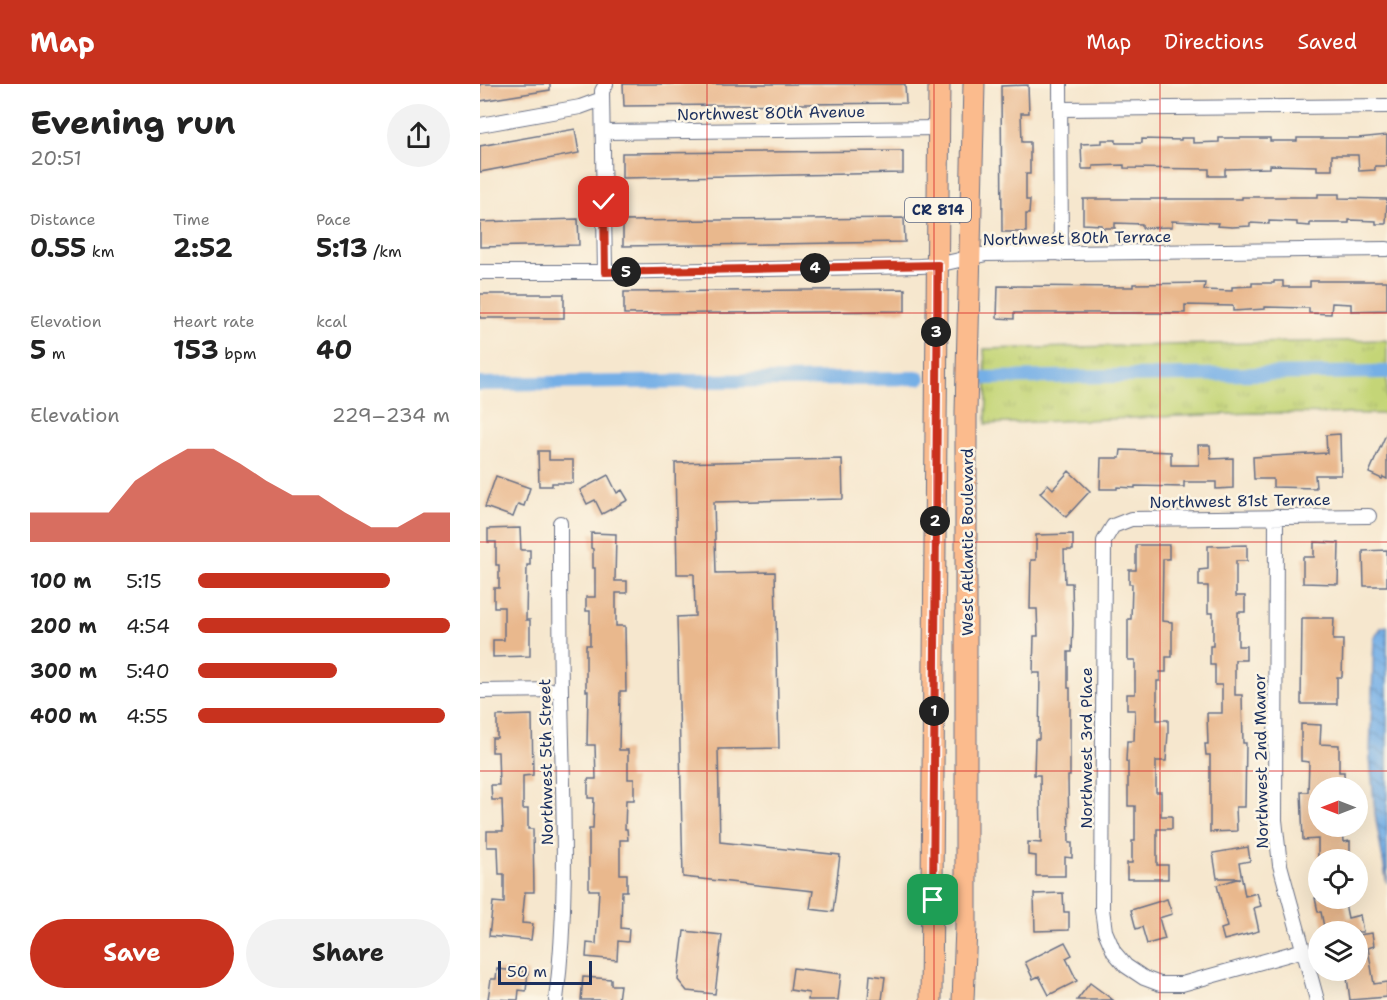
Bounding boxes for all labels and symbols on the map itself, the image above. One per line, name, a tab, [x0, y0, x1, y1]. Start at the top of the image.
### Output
street label: Northwest 80th Avenue	[677, 101, 865, 125]
pin	[578, 176, 629, 227]
road number: CR 814	[905, 198, 971, 222]
street label: Northwest 80th Terrace	[982, 226, 1172, 250]
pin: 4	[800, 253, 830, 283]
pin: 5	[611, 257, 641, 287]
pin: 3	[921, 317, 951, 347]
street label: West Atlantic Boulevard	[957, 448, 978, 636]
street label: Northwest 81st Terrace	[1149, 489, 1331, 513]
pin: 2	[920, 506, 950, 536]
street label: Northwest 3rd Place	[1076, 667, 1097, 829]
street label: Northwest 2nd Manor	[1249, 673, 1273, 849]
street label: Northwest 5th Street	[534, 679, 558, 845]
pin: 1	[919, 696, 949, 726]
north arrow	[1308, 777, 1368, 837]
pin	[907, 874, 958, 925]
scale bar	[498, 958, 592, 986]

